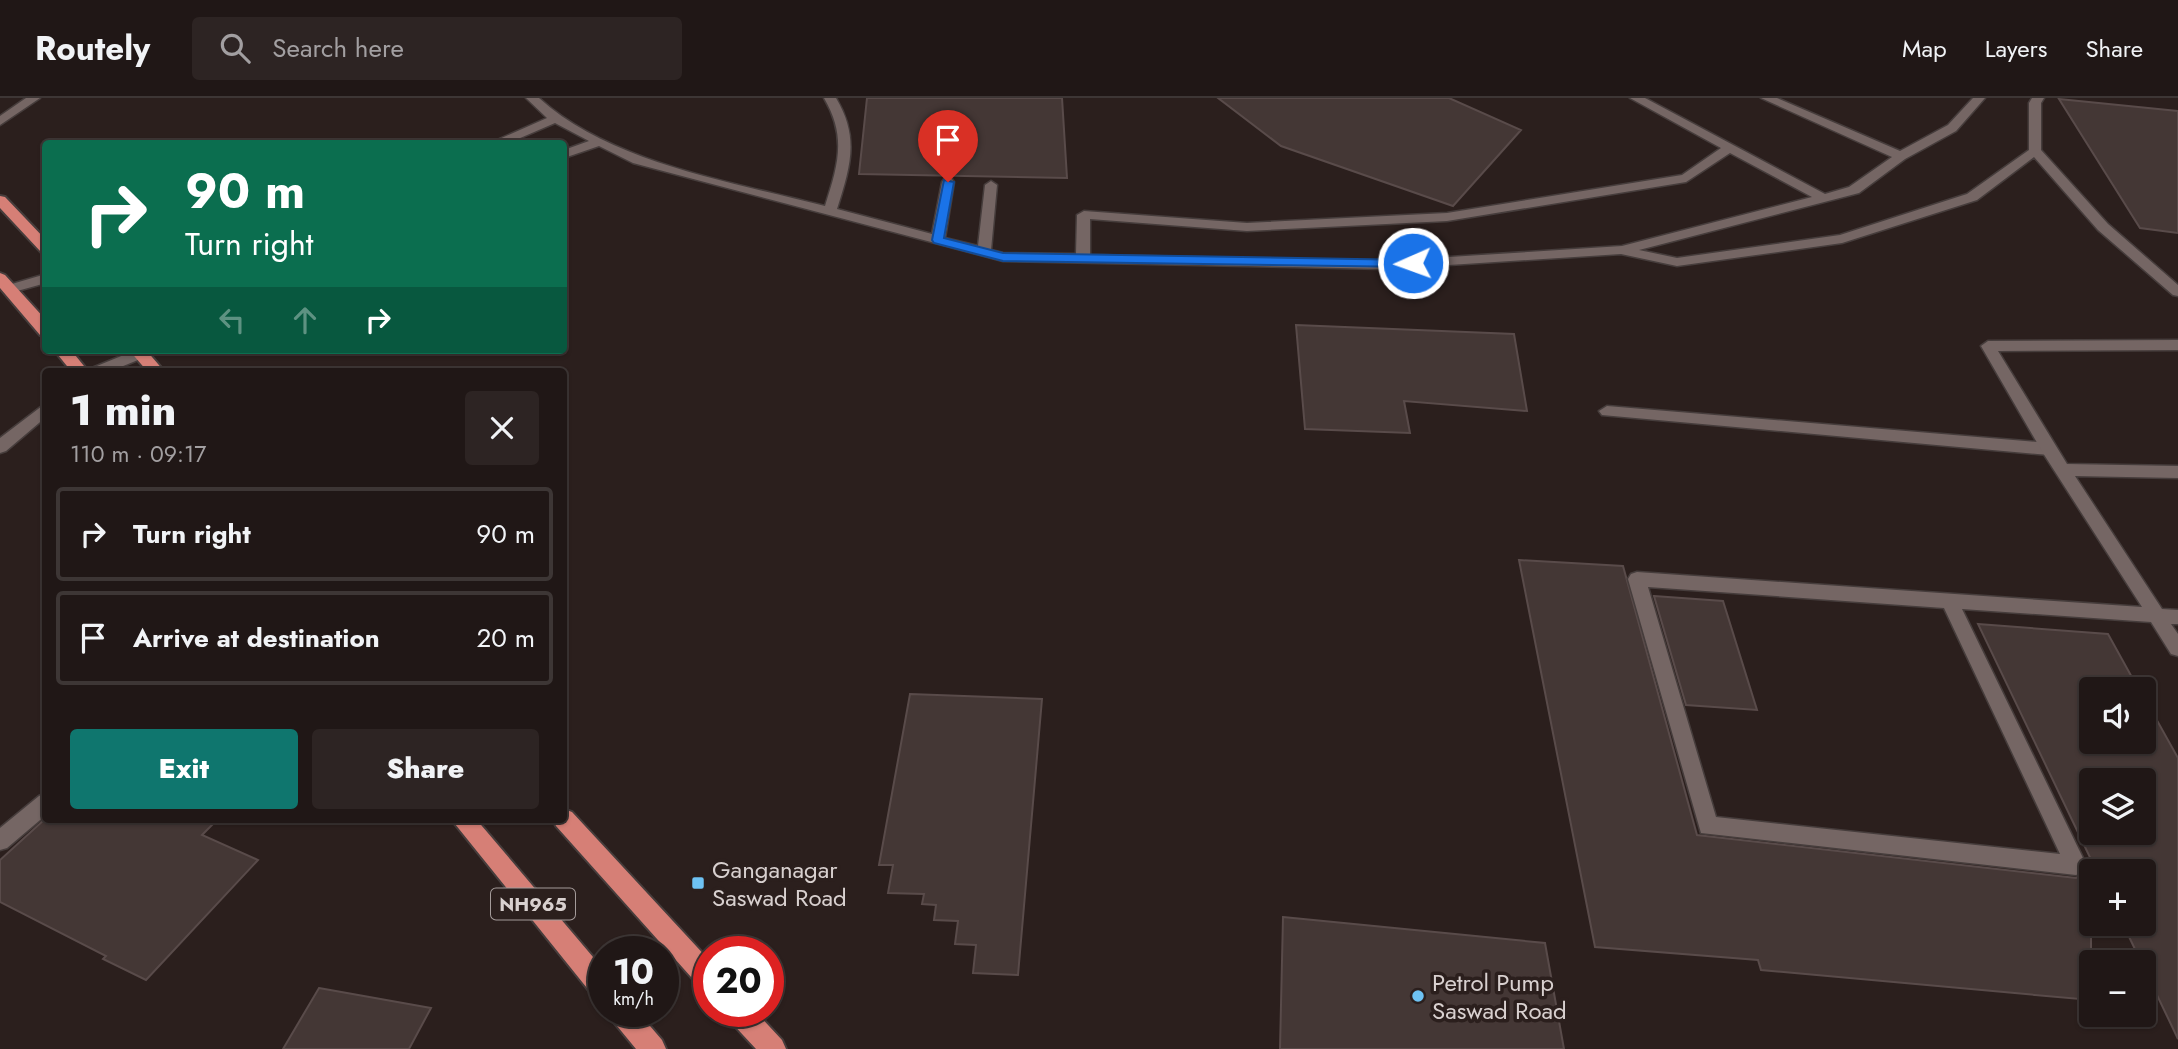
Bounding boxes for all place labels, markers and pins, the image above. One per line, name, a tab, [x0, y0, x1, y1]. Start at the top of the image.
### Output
pin	[918, 110, 978, 182]
place label: Ganganagar Saswad Road	[712, 852, 847, 915]
marker: Ganganagar Saswad Road	[690, 875, 706, 891]
place label: Petrol Pump Saswad Road	[1432, 965, 1567, 1028]
marker: Petrol Pump Saswad Road	[1410, 988, 1426, 1004]

